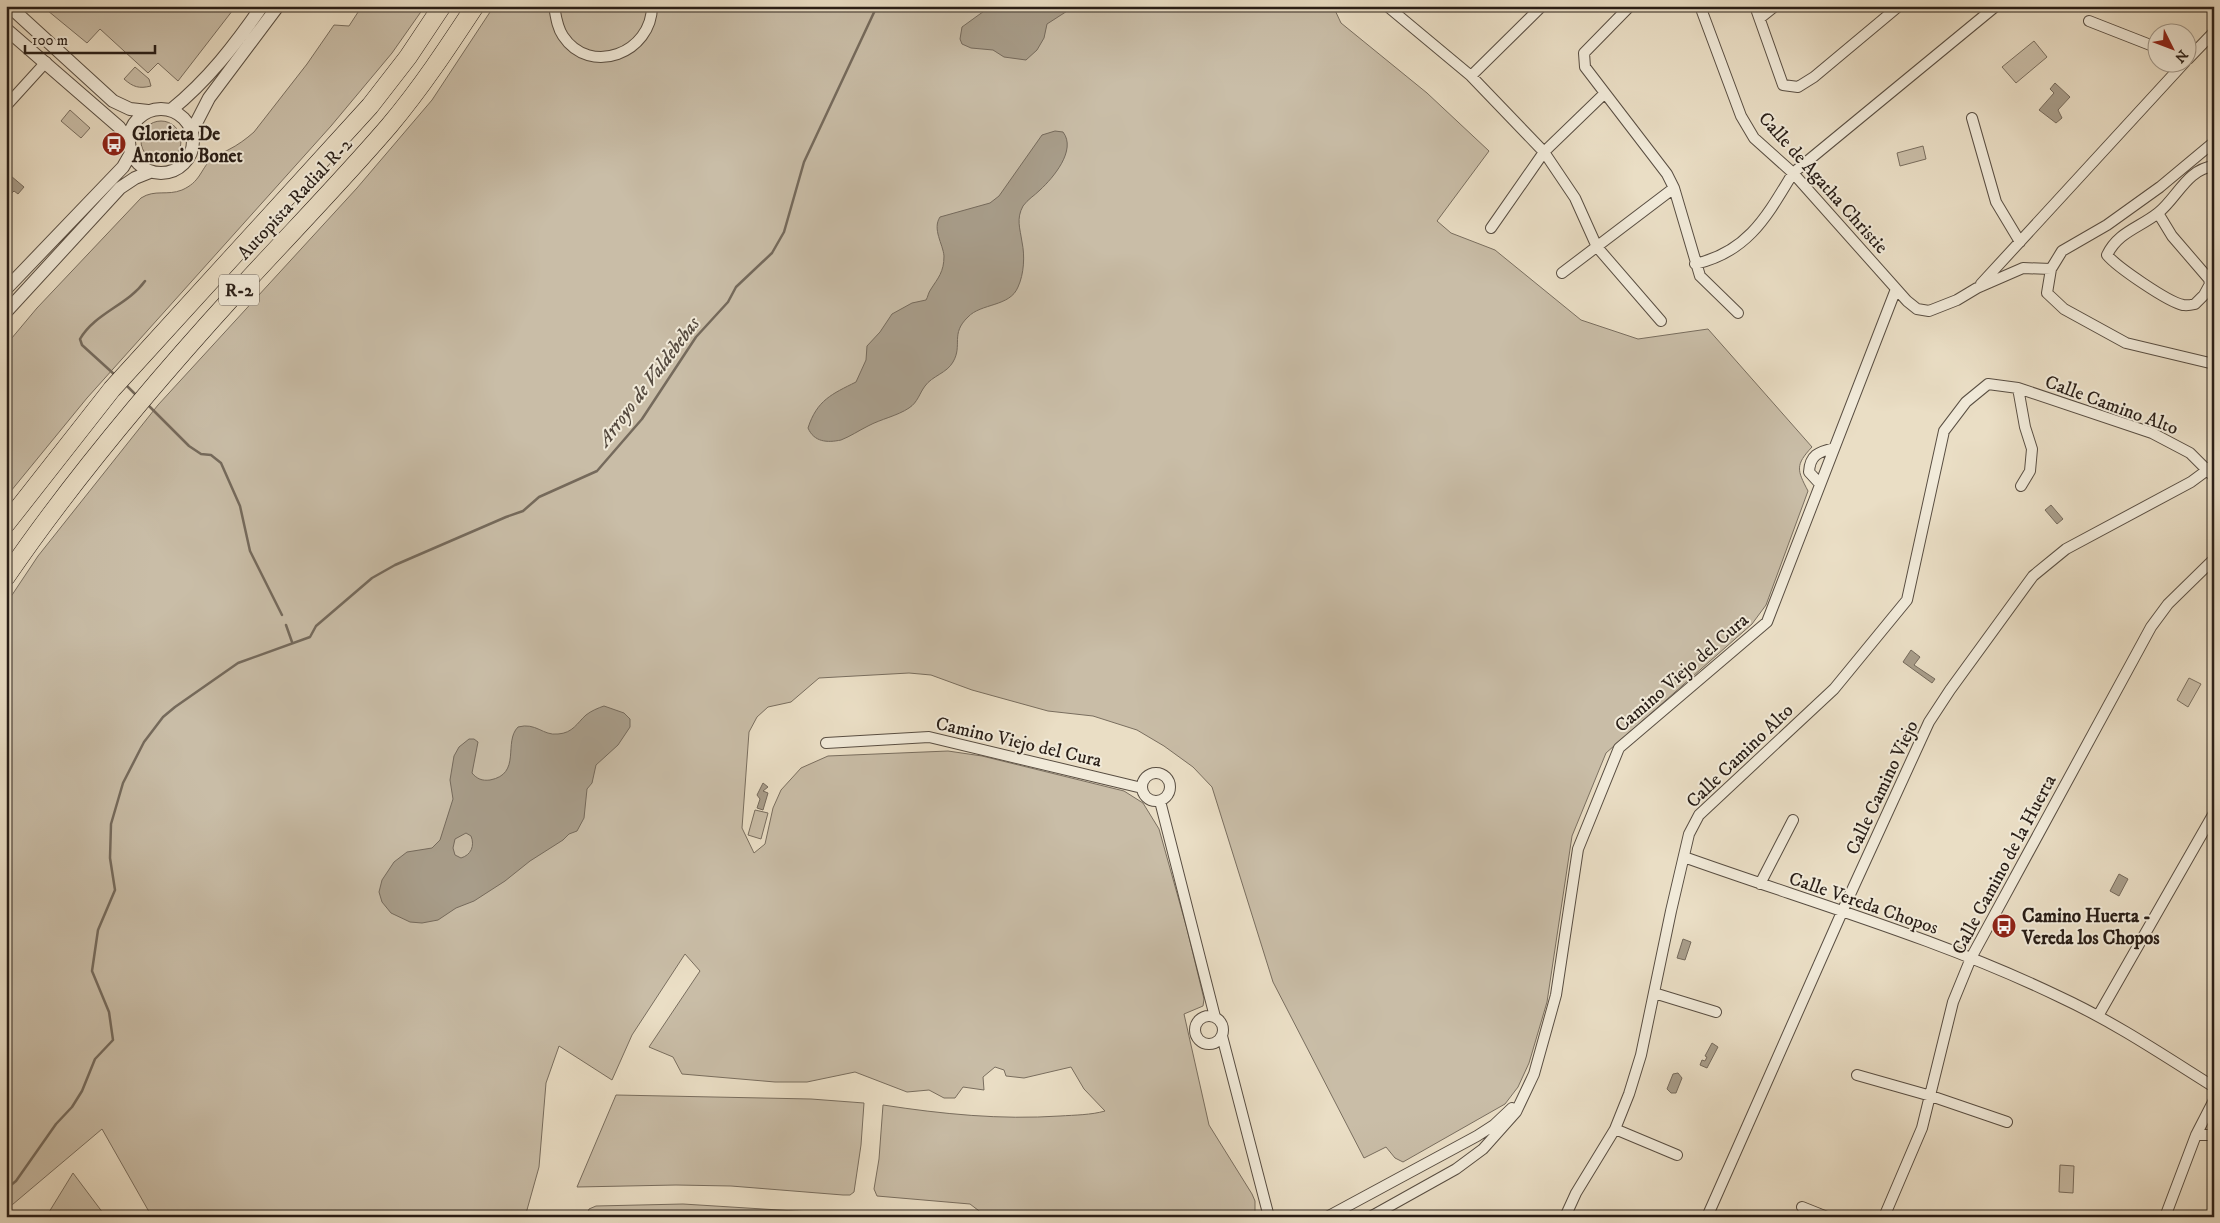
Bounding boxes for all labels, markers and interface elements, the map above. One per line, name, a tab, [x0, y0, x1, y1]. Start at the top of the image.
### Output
scale bar	[25, 22, 155, 54]
north arrow	[2148, 22, 2198, 72]
text: 100 m	[32, 31, 68, 50]
text: N	[2170, 46, 2191, 67]
street label: Calle de Agatha Christie	[1753, 107, 1893, 259]
place label: Glorieta De Antonio Bonet	[131, 123, 243, 168]
bus stop icon: Glorieta De Antonio Bonet	[101, 131, 127, 157]
street label: Autopista Radial R-2	[233, 133, 358, 265]
road number: R-2	[219, 274, 259, 306]
water label: Arroyo de Valdebebas	[591, 312, 707, 453]
street label: Calle Camino Alto	[2042, 371, 2181, 440]
street label: Camino Viejo del Cura	[1610, 609, 1754, 737]
street label: Calle Camino Alto	[1682, 699, 1798, 813]
street label: Camino Viejo del Cura	[933, 712, 1104, 773]
street label: Calle Camino Viejo	[1841, 717, 1924, 858]
street label: Calle Camino de la Huerta	[1947, 771, 2061, 959]
street label: Calle Vereda Chopos	[1786, 867, 1941, 940]
place label: Camino Huerta - Vereda los Chopos	[2021, 905, 2160, 950]
bus stop icon: Camino Huerta - Vereda los Chopos	[1991, 913, 2017, 939]

